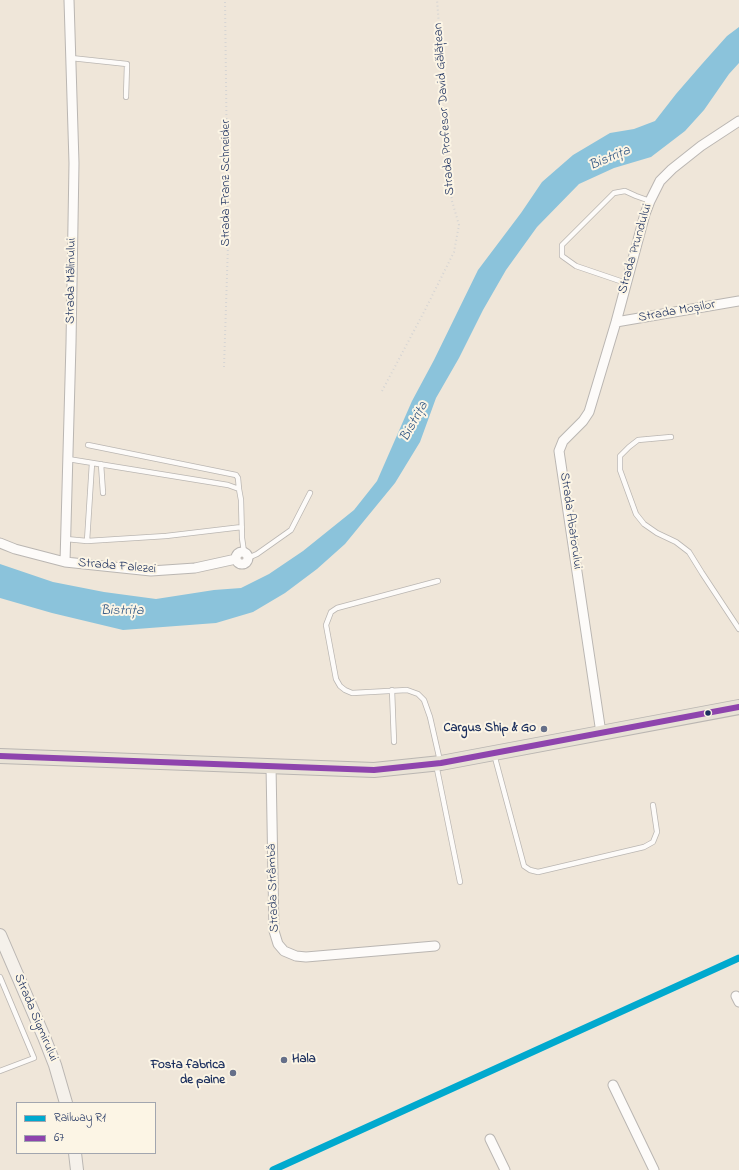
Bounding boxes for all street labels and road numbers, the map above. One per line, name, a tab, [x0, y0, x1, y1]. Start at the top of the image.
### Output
street label: Strada Profesor David Gălățean	[431, 22, 459, 196]
street label: Strada Franz Schneider	[219, 120, 235, 246]
street label: Strada Prundului	[616, 202, 656, 296]
street label: Strada Mălinului	[63, 238, 81, 324]
street label: Strada Moșilor	[637, 298, 717, 326]
street label: Strada Abatorului	[555, 472, 585, 570]
street label: Strada Falezei	[77, 556, 157, 578]
street label: Strada Strâmbă	[265, 843, 283, 933]
street label: Strada Sigmirului	[10, 972, 60, 1064]

